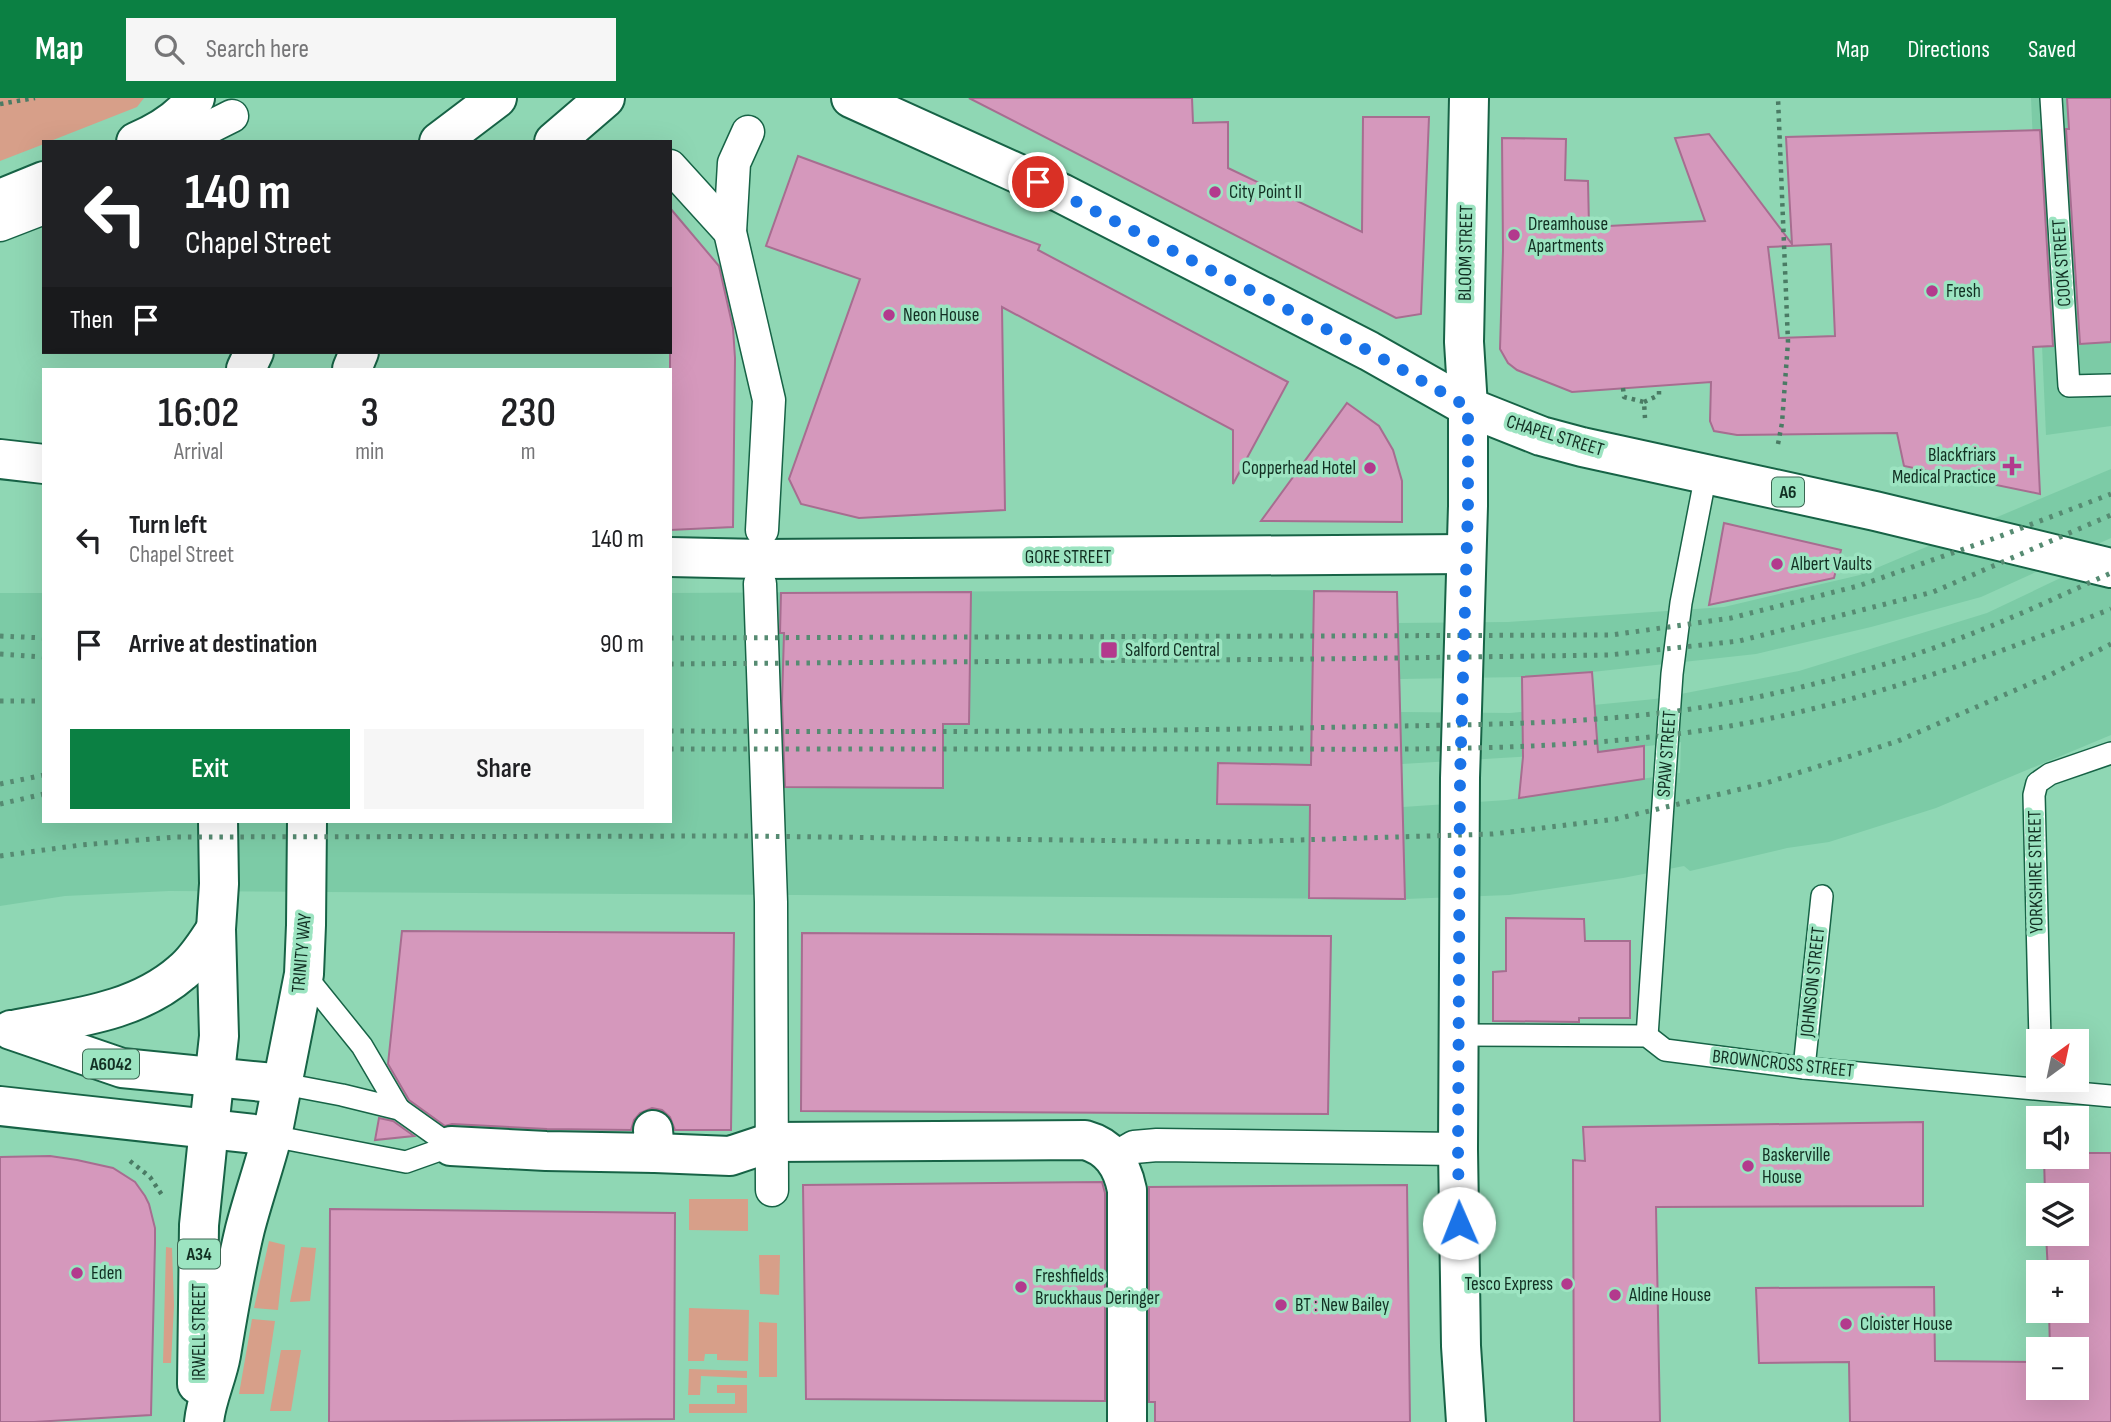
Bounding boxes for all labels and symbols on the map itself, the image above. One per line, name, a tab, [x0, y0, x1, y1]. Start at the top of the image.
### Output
pin	[1008, 152, 1068, 212]
place label: City Point II	[1229, 181, 1302, 204]
marker: City Point II	[1207, 184, 1223, 200]
street label: BLOOM STREET	[1454, 204, 1478, 301]
place label: Dreamhouse Apartments	[1527, 213, 1608, 258]
street label: COOK STREET	[2047, 218, 2077, 307]
marker: Dreamhouse Apartments	[1506, 227, 1522, 243]
place label: Fresh	[1946, 280, 1981, 303]
marker: Fresh	[1924, 283, 1940, 299]
place label: Neon House	[903, 304, 979, 327]
marker: Neon House	[881, 307, 897, 323]
street label: CHAPEL STREET	[1503, 410, 1607, 462]
place label: Blackfriars Medical Practice	[1892, 444, 1996, 489]
marker: Blackfriars Medical Practice	[2002, 456, 2022, 476]
place label: Copperhead Hotel	[1242, 457, 1356, 480]
marker: Copperhead Hotel	[1362, 460, 1378, 476]
road number: A6	[1772, 478, 1804, 506]
street label: GORE STREET	[1025, 546, 1111, 569]
place label: Albert Vaults	[1790, 553, 1872, 576]
marker: Albert Vaults	[1769, 556, 1785, 572]
place label: Salford Central	[1125, 639, 1220, 662]
marker: Salford Central	[1099, 640, 1119, 660]
street label: SPAW STREET	[1653, 710, 1682, 798]
street label: YORKSHIRE STREET	[2023, 810, 2049, 934]
street label: TRINITY WAY	[287, 912, 317, 994]
street label: JOHNSON STREET	[1796, 925, 1830, 1039]
north arrow	[2026, 1029, 2090, 1092]
street label: BROWNCROSS STREET	[1711, 1045, 1855, 1083]
road number: A6042	[83, 1049, 139, 1079]
place label: Baskerville House	[1762, 1144, 1830, 1189]
marker: Baskerville House	[1740, 1158, 1756, 1174]
position arrow	[1422, 1186, 1496, 1260]
road number: A34	[178, 1240, 220, 1268]
place label: Eden	[91, 1262, 122, 1285]
marker: Eden	[69, 1265, 85, 1281]
place label: Freshfields Bruckhaus Deringer	[1035, 1265, 1160, 1310]
place label: Tesco Express	[1465, 1273, 1553, 1296]
marker: Tesco Express	[1559, 1276, 1575, 1292]
marker: Freshfields Bruckhaus Deringer	[1013, 1279, 1029, 1295]
street label: IRWELL STREET	[188, 1283, 211, 1381]
place label: Aldine House	[1628, 1284, 1711, 1307]
marker: Aldine House	[1607, 1287, 1623, 1303]
place label: BT : New Bailey	[1295, 1294, 1390, 1317]
marker: BT : New Bailey	[1273, 1297, 1289, 1313]
place label: Cloister House	[1860, 1313, 1953, 1336]
marker: Cloister House	[1838, 1316, 1854, 1332]

